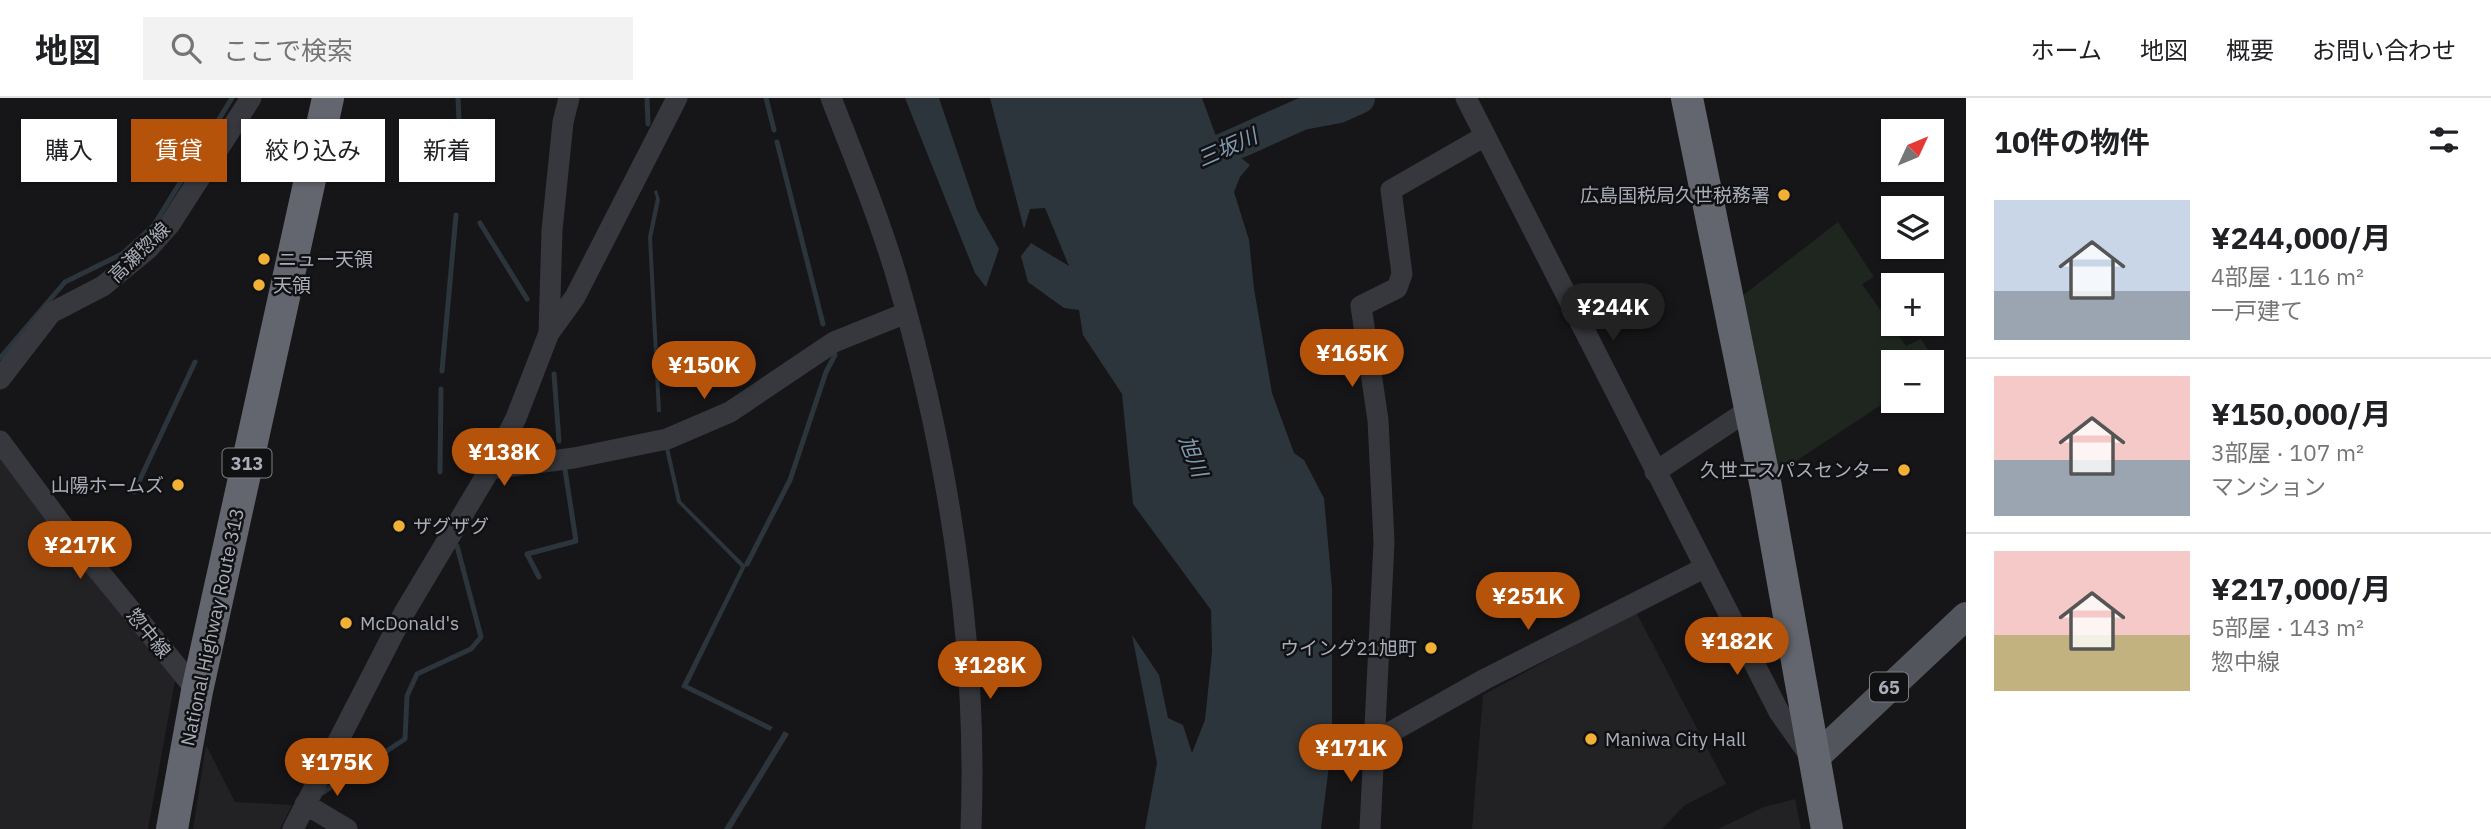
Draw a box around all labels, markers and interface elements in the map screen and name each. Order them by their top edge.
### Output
search box [143,17,633,80]
text: 地図 [35,28,101,71]
icon: search [167,29,205,67]
text: ここで検索 [223,33,353,67]
text: ホーム [2031,34,2102,66]
text: 地図 [2140,34,2188,66]
text: 概要 [2226,34,2274,66]
text: お問い合わせ [2312,34,2456,66]
chip: 購入 [21,119,117,182]
chip: 賃貸 [131,119,227,182]
chip: 絞り込み [241,119,385,182]
chip: 新着 [399,119,495,182]
north arrow [1881,119,1944,182]
map controls [1881,119,1944,413]
water label: 三坂川 [1193,121,1263,173]
icon: filters [2425,121,2463,159]
text: 10件の物件 [1994,122,2150,161]
place label: 広島国税局久世税務署 [1580,183,1770,207]
marker: 広島国税局久世税務署 [1776,187,1792,203]
button: layers [1881,196,1944,259]
street label: 高瀬惣線 [103,217,175,287]
text: ¥244,000/月 [2211,218,2392,257]
icon: home [2050,228,2134,312]
place label: ニュー天領 [278,247,373,271]
marker: ニュー天領 [256,251,272,267]
text: 4部屋 · 116 m² [2211,261,2364,291]
place label: 天領 [273,273,311,297]
button: + [1881,273,1944,336]
marker: 天領 [251,277,267,293]
pin: ¥244K [1564,284,1662,343]
text: ¥244K [1577,291,1649,321]
text: 一戸建て [2211,295,2303,325]
pin: ¥165K [1303,330,1401,389]
text: ¥165K [1316,337,1388,367]
pin: ¥150K [655,342,753,401]
text: ¥150K [668,349,740,379]
button: − [1881,350,1944,413]
text: ¥150,000/月 [2211,394,2392,433]
icon: home [2050,404,2134,488]
pin: ¥138K [455,428,553,488]
water label: 旭川 [1173,431,1215,482]
text: ¥138K [468,436,540,466]
text: 3部屋 · 107 m² [2211,437,2364,467]
road number: 313 [222,449,272,478]
place label: 久世エスパスセンター [1700,458,1890,482]
marker: 久世エスパスセンター [1896,462,1912,478]
text: マンション [2211,471,2326,501]
place label: 山陽ホームズ [51,473,164,497]
marker: 山陽ホームズ [170,477,186,493]
street label: National Highway Route 313 [175,506,249,748]
place label: ザグザグ [413,514,489,538]
marker: ザグザグ [391,518,407,534]
pin: ¥217K [31,522,129,581]
text: ¥217K [44,529,116,559]
text: ¥217,000/月 [2211,569,2392,608]
pin: ¥251K [1479,573,1577,632]
icon: home [2050,579,2134,663]
text: ¥251K [1492,580,1564,610]
street label: 惣中線 [122,603,176,663]
place label: McDonald's [360,611,459,635]
text: 5部屋 · 143 m² [2211,612,2364,642]
marker: McDonald's [338,615,354,631]
pin: ¥182K [1688,618,1786,677]
text: ¥182K [1701,625,1773,655]
place label: ウイング21旭町 [1280,636,1417,660]
marker: ウイング21旭町 [1423,640,1439,656]
pin: ¥128K [941,642,1039,701]
text: 惣中線 [2211,646,2280,676]
text: ¥128K [954,649,1026,679]
road number: 65 [1870,672,1908,702]
pin: ¥171K [1302,724,1400,784]
place label: Maniwa City Hall [1605,727,1746,751]
marker: Maniwa City Hall [1583,731,1599,747]
text: ¥171K [1315,732,1387,762]
pin: ¥175K [288,738,386,798]
text: ¥175K [301,746,373,776]

